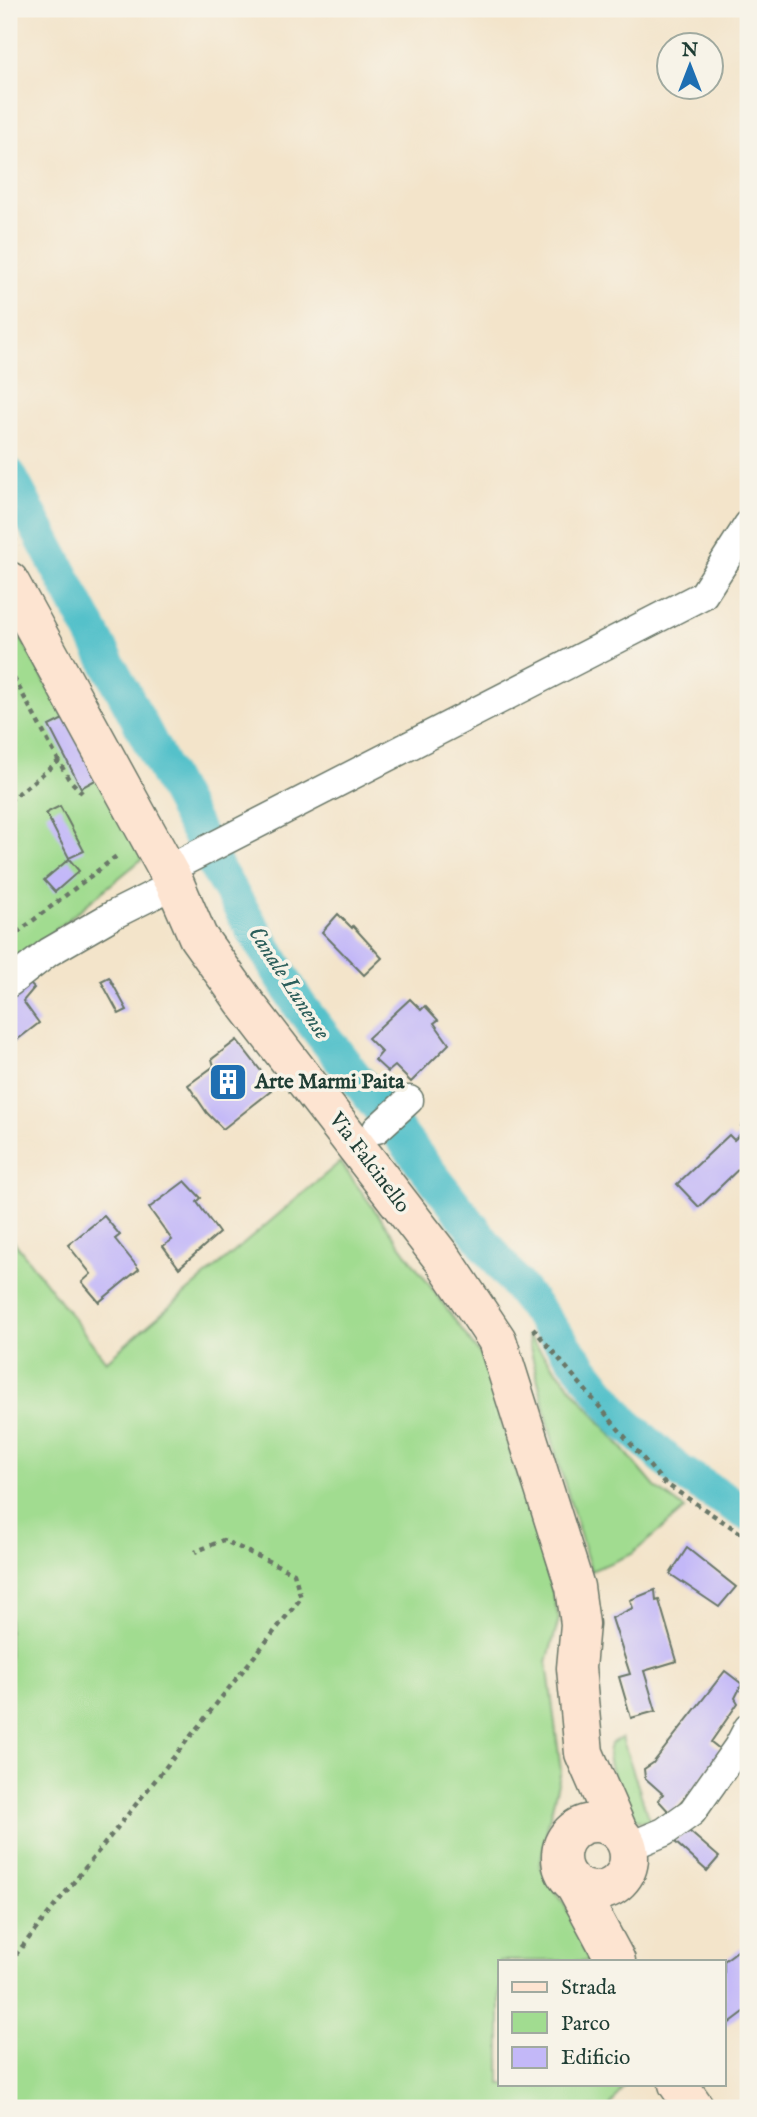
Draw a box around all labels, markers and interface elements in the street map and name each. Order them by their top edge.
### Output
north arrow [656,32,726,102]
text: N [681,39,699,63]
water label: Canale Lunense [242,921,337,1045]
building icon: Arte Marmi Paita [207,1061,249,1103]
place label: Arte Marmi Paita [254,1069,405,1096]
street label: Via Falcinello [322,1107,416,1219]
legend [498,1960,726,2086]
text: Strada [561,1975,617,2002]
text: Parco [561,2011,610,2038]
text: Edificio [561,2045,630,2072]

